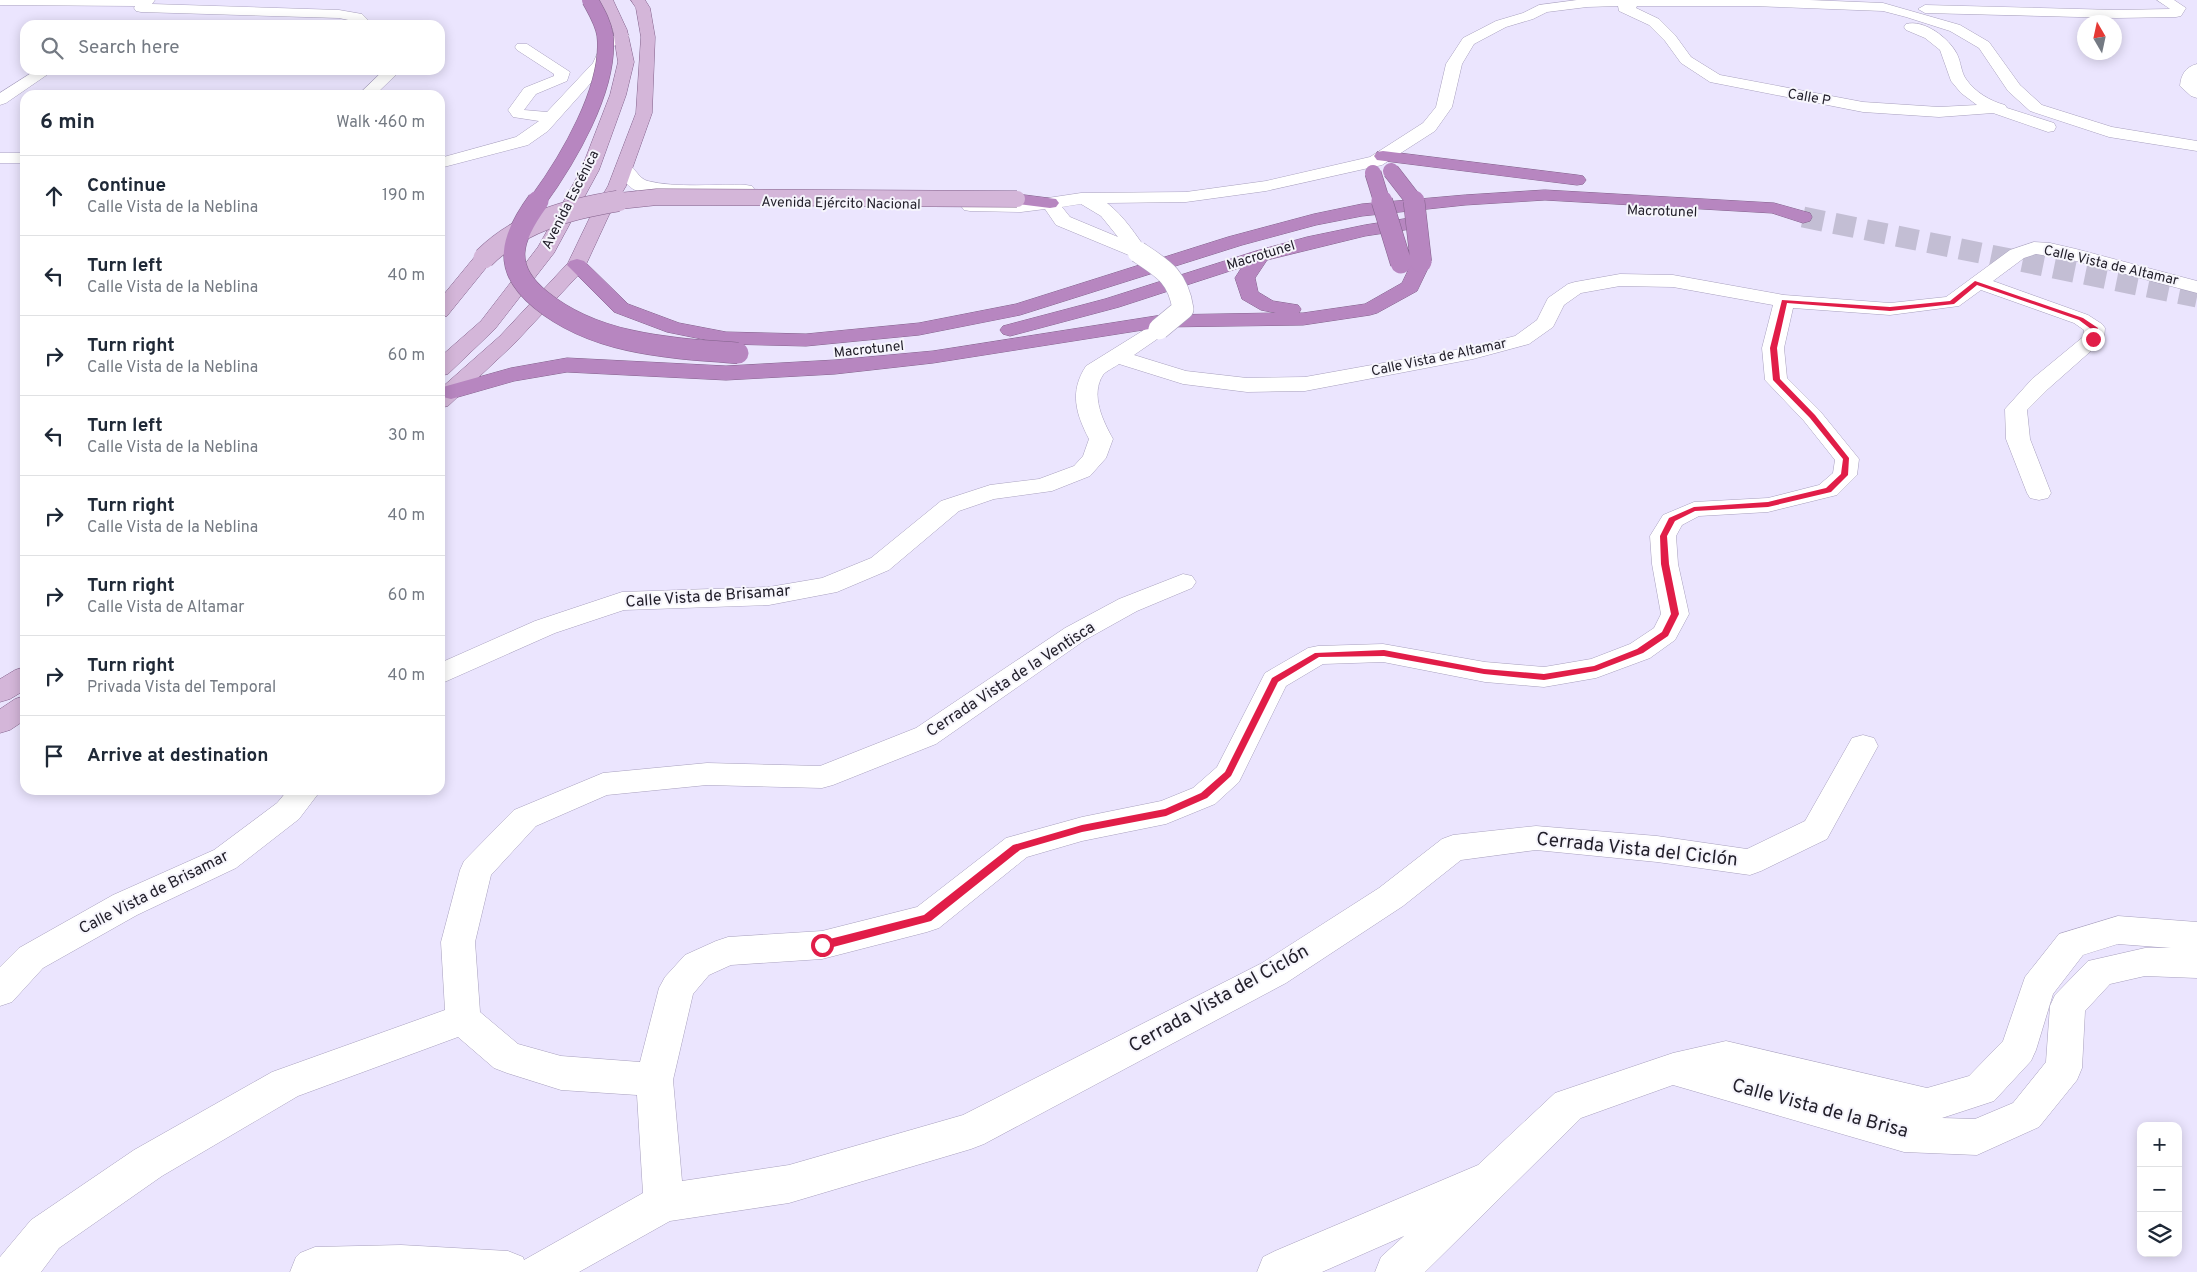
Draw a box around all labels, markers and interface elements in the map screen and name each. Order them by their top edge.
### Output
north arrow [2077,15,2122,60]
search box [20,20,445,75]
icon: search [38,34,66,62]
text: Search here [78,36,180,60]
street label: Calle P [1786,86,1832,110]
text: 6 min [40,109,95,136]
text: Walk · 460 m [336,113,425,133]
street label: Avenida Escénica [539,148,603,252]
text: Continue [87,174,166,198]
icon: ahead [40,182,68,210]
text: 190 m [382,186,425,206]
street label: Avenida Ejército Nacional [761,194,921,214]
text: Calle Vista de la Neblina [87,198,258,218]
street label: Macrotunel [1627,202,1697,222]
street label: Macrotunel [1225,238,1297,274]
street label: Calle Vista de Altamar [2042,242,2181,290]
text: Turn left [87,254,163,278]
icon: left [40,262,68,290]
text: 40 m [387,266,425,286]
text: Calle Vista de la Neblina [87,278,258,298]
route end [2082,328,2105,351]
text: Turn right [87,334,175,358]
street label: Calle Vista de Altamar [1370,335,1509,381]
street label: Macrotunel [833,338,905,362]
icon: right [40,342,68,370]
text: 60 m [388,346,425,366]
text: Calle Vista de la Neblina [87,358,258,378]
text: Turn left [87,414,163,438]
icon: left [40,422,68,450]
text: 30 m [388,426,425,446]
text: Calle Vista de la Neblina [87,438,258,458]
text: Turn right [87,494,175,518]
icon: right [40,502,68,530]
text: 40 m [387,506,425,526]
text: Calle Vista de la Neblina [87,518,258,538]
text: Turn right [87,574,175,598]
street label: Calle Vista de Brisamar [625,581,791,613]
icon: right [40,582,68,610]
text: 60 m [388,586,425,606]
text: Calle Vista de Altamar [87,598,245,618]
street label: Cerrada Vista de la Ventisca [923,618,1099,742]
text: Turn right [87,654,175,678]
icon: right [40,662,68,690]
text: 40 m [387,666,425,686]
text: Privada Vista del Temporal [87,678,276,698]
icon: arrive [40,742,68,770]
text: Arrive at destination [87,744,268,768]
street label: Cerrada Vista del Ciclón [1535,827,1739,873]
street label: Calle Vista de Brisamar [76,847,232,939]
route start [811,934,834,957]
street label: Cerrada Vista del Ciclón [1125,939,1313,1059]
street label: Calle Vista de la Brisa [1729,1074,1911,1144]
map controls [2137,1122,2182,1257]
button: + [2137,1122,2182,1167]
button: − [2137,1167,2182,1212]
button: layers [2137,1212,2182,1257]

